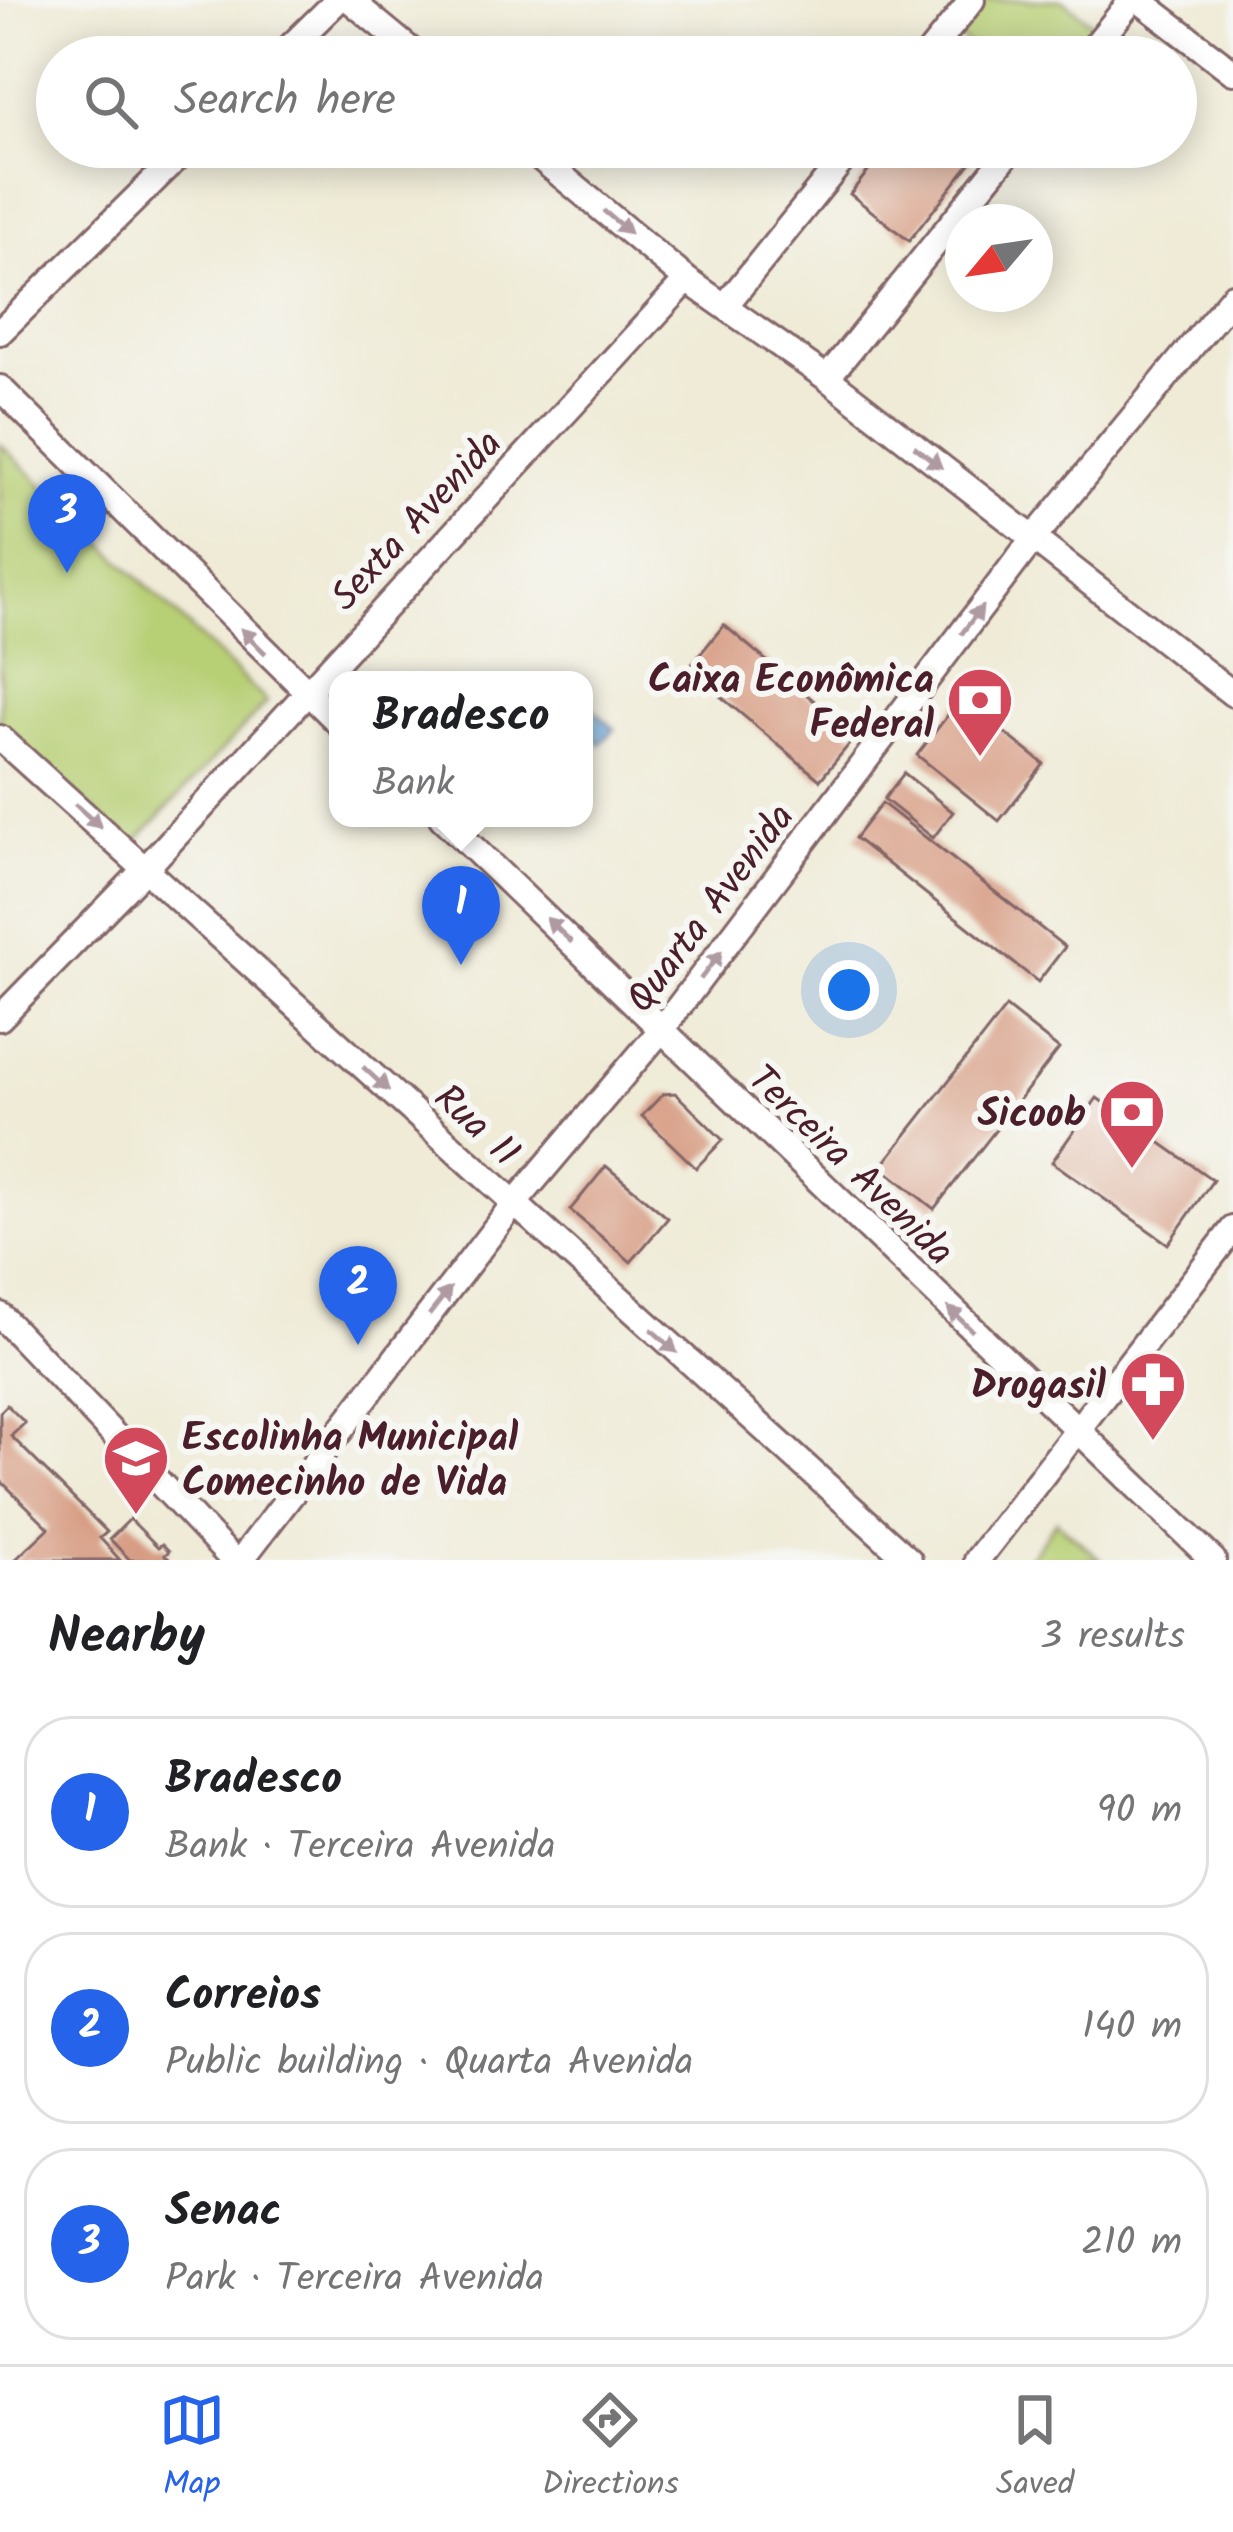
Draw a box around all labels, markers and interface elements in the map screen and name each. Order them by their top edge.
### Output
search box [36,36,1197,168]
text: Search here [174,66,396,138]
icon: search [78,69,144,135]
north arrow [945,204,1053,312]
one-way arrow [602,208,633,234]
street label: Sexta Avenida [317,417,519,627]
one-way arrow [912,444,944,469]
pin: 3 [28,474,106,573]
one-way arrow [959,604,983,636]
one-way arrow [240,627,268,656]
place label: Caixa Econômica Federal [648,651,935,758]
bank icon: Caixa Econômica Federal [945,665,1015,759]
popup [329,671,593,827]
text: Bradesco [372,682,550,754]
text: Bank [372,754,455,816]
street label: Quarta Avenida [612,791,812,1028]
one-way arrow [73,802,102,829]
pin: 1 [422,866,500,965]
one-way arrow [545,917,574,945]
one-way arrow [698,949,723,980]
your location [819,960,879,1020]
street label: Terceira Avenida [731,1052,967,1282]
one-way arrow [361,1064,390,1092]
street label: Rua 11 [418,1070,533,1184]
bank icon: Sicoob [1097,1077,1167,1171]
place label: Sicoob [978,1085,1086,1147]
pin: 2 [319,1246,397,1345]
one-way arrow [427,1285,452,1316]
one-way arrow [946,1305,975,1333]
one-way arrow [650,1327,679,1354]
pharmacy icon: Drogasil [1118,1349,1188,1443]
place label: Drogasil [971,1357,1107,1419]
place label: Escolinha Municipal Comecinho de Vida [182,1409,519,1516]
school or university icon: Escolinha Municipal Comecinho de Vida [101,1423,171,1517]
text: Nearby [48,1598,205,1679]
text: 3 results [1040,1607,1185,1669]
text: Bradesco [165,1745,342,1817]
text: 1 [84,1781,96,1843]
text: 90 m [1097,1781,1182,1843]
text: Bank · Terceira Avenida [165,1817,556,1879]
text: Correios [165,1961,321,2033]
text: 2 [79,1997,101,2059]
text: 140 m [1082,1997,1182,2059]
text: Public building · Quarta Avenida [165,2033,693,2095]
text: Senac [165,2177,282,2249]
text: 3 [79,2213,101,2275]
text: 210 m [1081,2213,1182,2275]
text: Park · Terceira Avenida [165,2249,544,2311]
tab: Map [159,2387,225,2512]
tab: Directions [542,2387,679,2512]
tab: Saved [996,2387,1074,2512]

